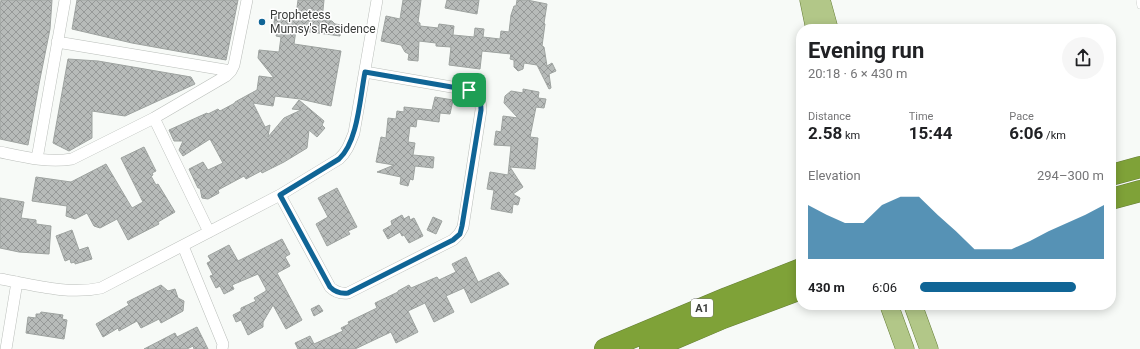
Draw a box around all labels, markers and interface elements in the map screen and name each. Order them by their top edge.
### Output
place label: Prophetess Mumsy's Residence [270,8,376,36]
marker: Prophetess Mumsy's Residence [257,17,267,27]
button: share [1062,37,1104,79]
text: Evening run [808,38,924,63]
text: 20:18 · 6 × 430 m [808,66,907,81]
pin [452,73,486,107]
icon: arrive [458,79,480,101]
text: Distance [808,110,851,123]
text: Time [909,110,933,123]
text: Pace [1009,110,1034,123]
text: 2.58 [808,123,842,143]
text: 15:44 [909,123,952,143]
text: 6:06 [1009,123,1043,143]
text: km [842,129,860,142]
text: /km [1043,129,1066,142]
text: Elevation [808,168,861,183]
text: 294–300 m [1037,168,1104,183]
text: 430 m [808,280,845,295]
text: 6:06 [872,280,897,295]
road number: A1 [691,299,713,317]

